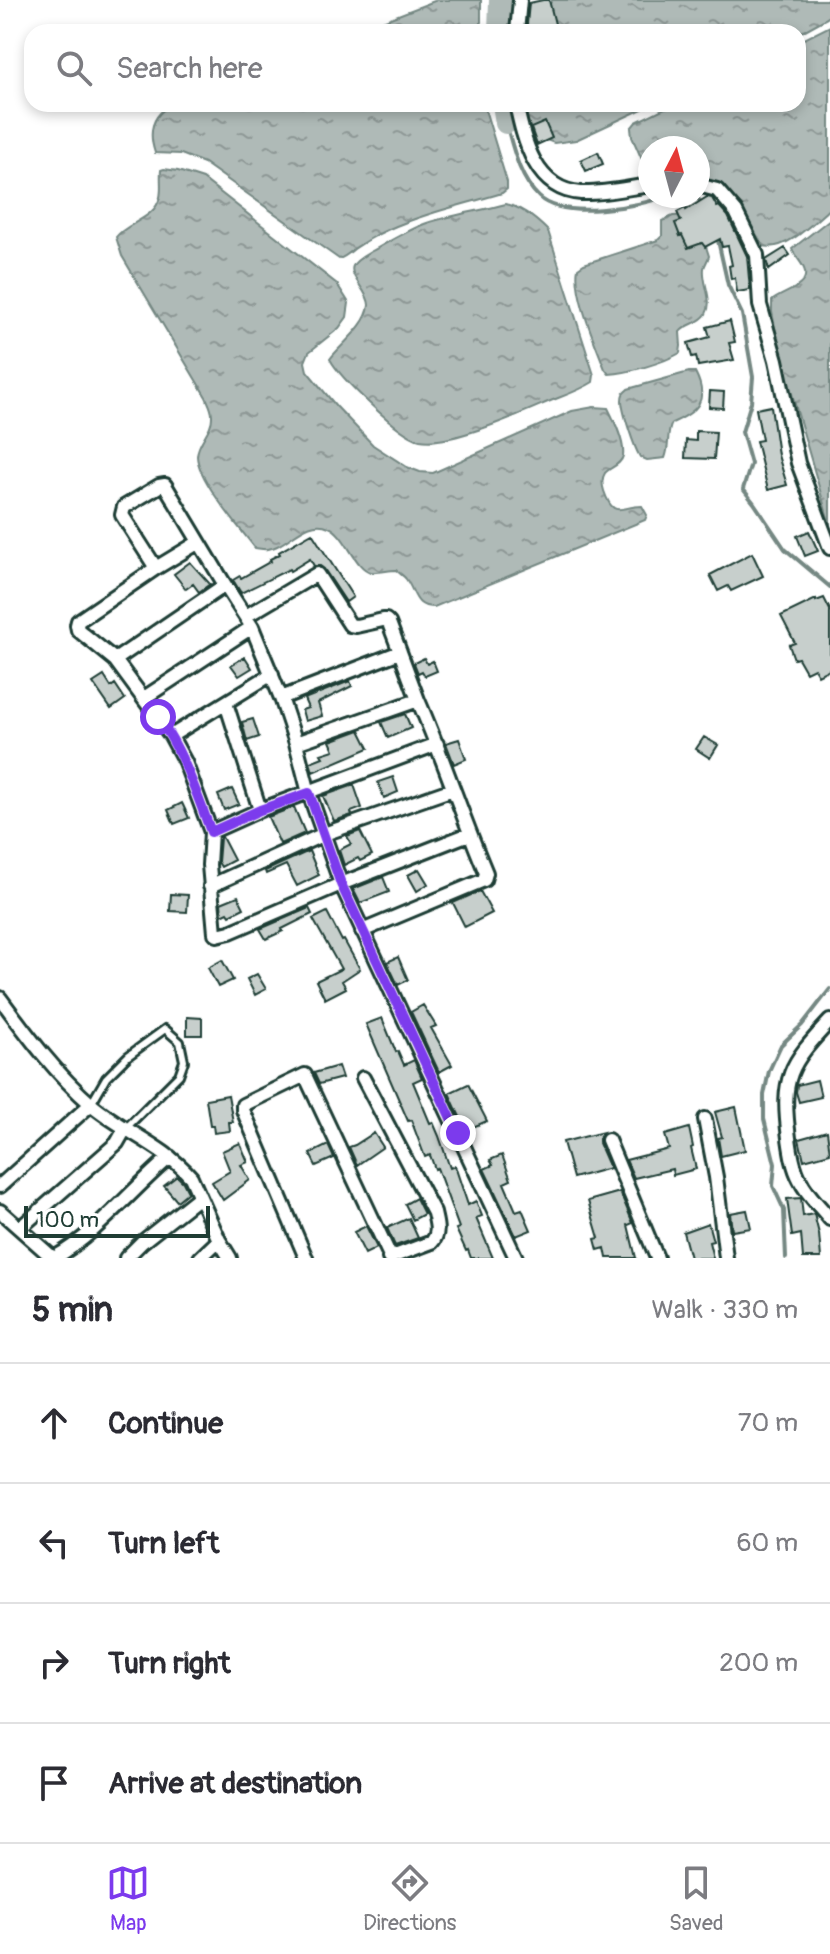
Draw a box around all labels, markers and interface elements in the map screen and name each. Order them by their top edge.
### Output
search box [24,24,806,112]
icon: search [52,46,96,90]
text: Search here [116,50,263,87]
north arrow [638,136,710,208]
route start [140,699,176,735]
route end [440,1115,476,1151]
scale bar [24,1202,210,1238]
text: 100 m [36,1206,99,1234]
text: 5 min [32,1289,113,1332]
text: Walk · 330 m [651,1294,798,1326]
icon: ahead [32,1401,76,1445]
text: Continue [108,1405,223,1442]
text: 70 m [738,1407,798,1439]
icon: left [32,1521,76,1565]
text: Turn left [108,1525,219,1562]
text: 60 m [736,1527,798,1559]
icon: right [32,1641,76,1685]
text: Turn right [108,1645,231,1682]
text: 200 m [719,1647,798,1679]
icon: arrive [32,1761,76,1805]
text: Arrive at destination [108,1765,362,1802]
tab: Map [106,1861,150,1937]
tab: Directions [363,1861,456,1937]
tab: Saved [669,1861,724,1937]

